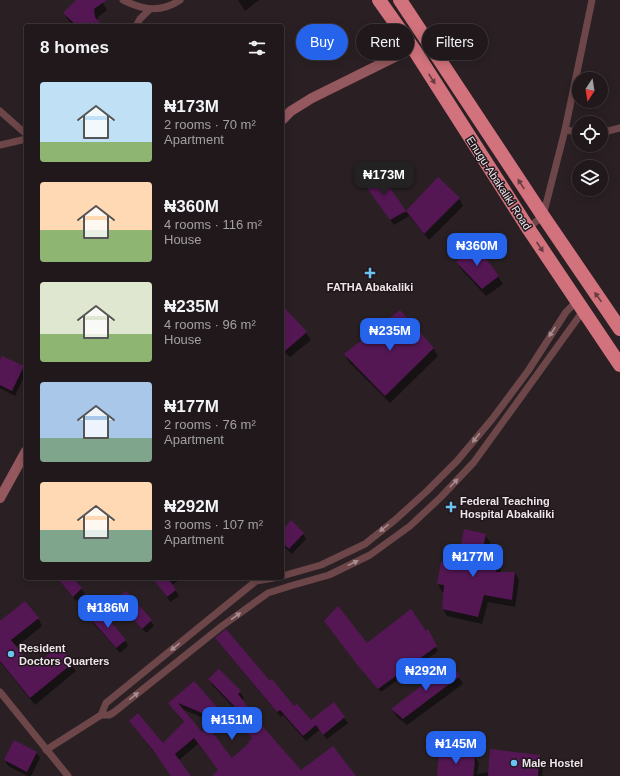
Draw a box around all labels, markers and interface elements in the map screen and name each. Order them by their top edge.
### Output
chip: Buy [296,24,348,60]
chip: Rent [356,24,414,60]
chip: Filters [422,24,488,60]
icon: filters [246,37,268,59]
text: 8 homes [40,38,109,57]
north arrow [572,72,608,108]
map controls [572,72,608,196]
one-way arrow [429,73,436,85]
text: ₦173M [164,97,219,116]
icon: home [72,98,120,146]
button: locate [572,116,608,152]
text: 2 rooms · 70 m² [164,117,256,132]
text: Apartment [164,132,224,147]
street label: Enugu-Abakaliki Road [464,134,534,232]
button: layers [572,160,608,196]
pin: ₦173M [356,162,412,196]
text: ₦173M [363,167,405,182]
one-way arrow [518,178,525,190]
text: ₦360M [164,197,219,216]
icon: home [72,198,120,246]
text: 4 rooms · 116 m² [164,217,262,232]
text: House [164,232,202,247]
pin: ₦360M [449,233,505,267]
text: ₦360M [456,238,498,253]
one-way arrow [536,242,544,252]
marker: FATHA Abakaliki [364,267,376,279]
place label: FATHA Abakaliki [327,281,413,293]
one-way arrow [594,292,602,302]
text: ₦235M [164,297,219,316]
icon: home [72,298,120,346]
text: 4 rooms · 96 m² [164,317,256,332]
pin: ₦235M [362,318,418,352]
text: ₦235M [369,323,411,338]
one-way arrow [548,327,556,337]
text: House [164,332,202,347]
text: ₦177M [164,397,219,416]
icon: home [72,398,120,446]
text: 2 rooms · 76 m² [164,417,256,432]
text: Apartment [164,432,224,447]
one-way arrow [472,432,481,443]
one-way arrow [449,478,459,488]
place label: Federal Teaching Hospital Abakaliki [460,495,554,520]
text: ₦292M [164,497,219,516]
icon: home [72,498,120,546]
marker: Federal Teaching Hospital Abakaliki [445,501,457,513]
text: 3 rooms · 107 m² [164,517,263,532]
one-way arrow [378,524,389,533]
text: Apartment [164,532,224,547]
pin: ₦177M [445,544,501,578]
text: ₦177M [452,549,494,564]
one-way arrow [347,560,359,566]
pin: ₦186M [80,595,136,629]
text: ₦186M [87,600,129,615]
one-way arrow [231,612,241,620]
place label: Resident Doctors Quarters [19,642,109,667]
one-way arrow [169,643,180,651]
marker: Resident Doctors Quarters [6,649,16,659]
pin: ₦292M [398,658,454,692]
text: ₦292M [405,663,447,678]
one-way arrow [128,692,139,701]
pin: ₦151M [204,707,260,741]
text: ₦151M [211,712,253,727]
pin: ₦145M [428,731,484,765]
text: ₦145M [435,736,477,751]
place label: Male Hostel [522,757,583,769]
marker: Male Hostel [509,758,519,768]

